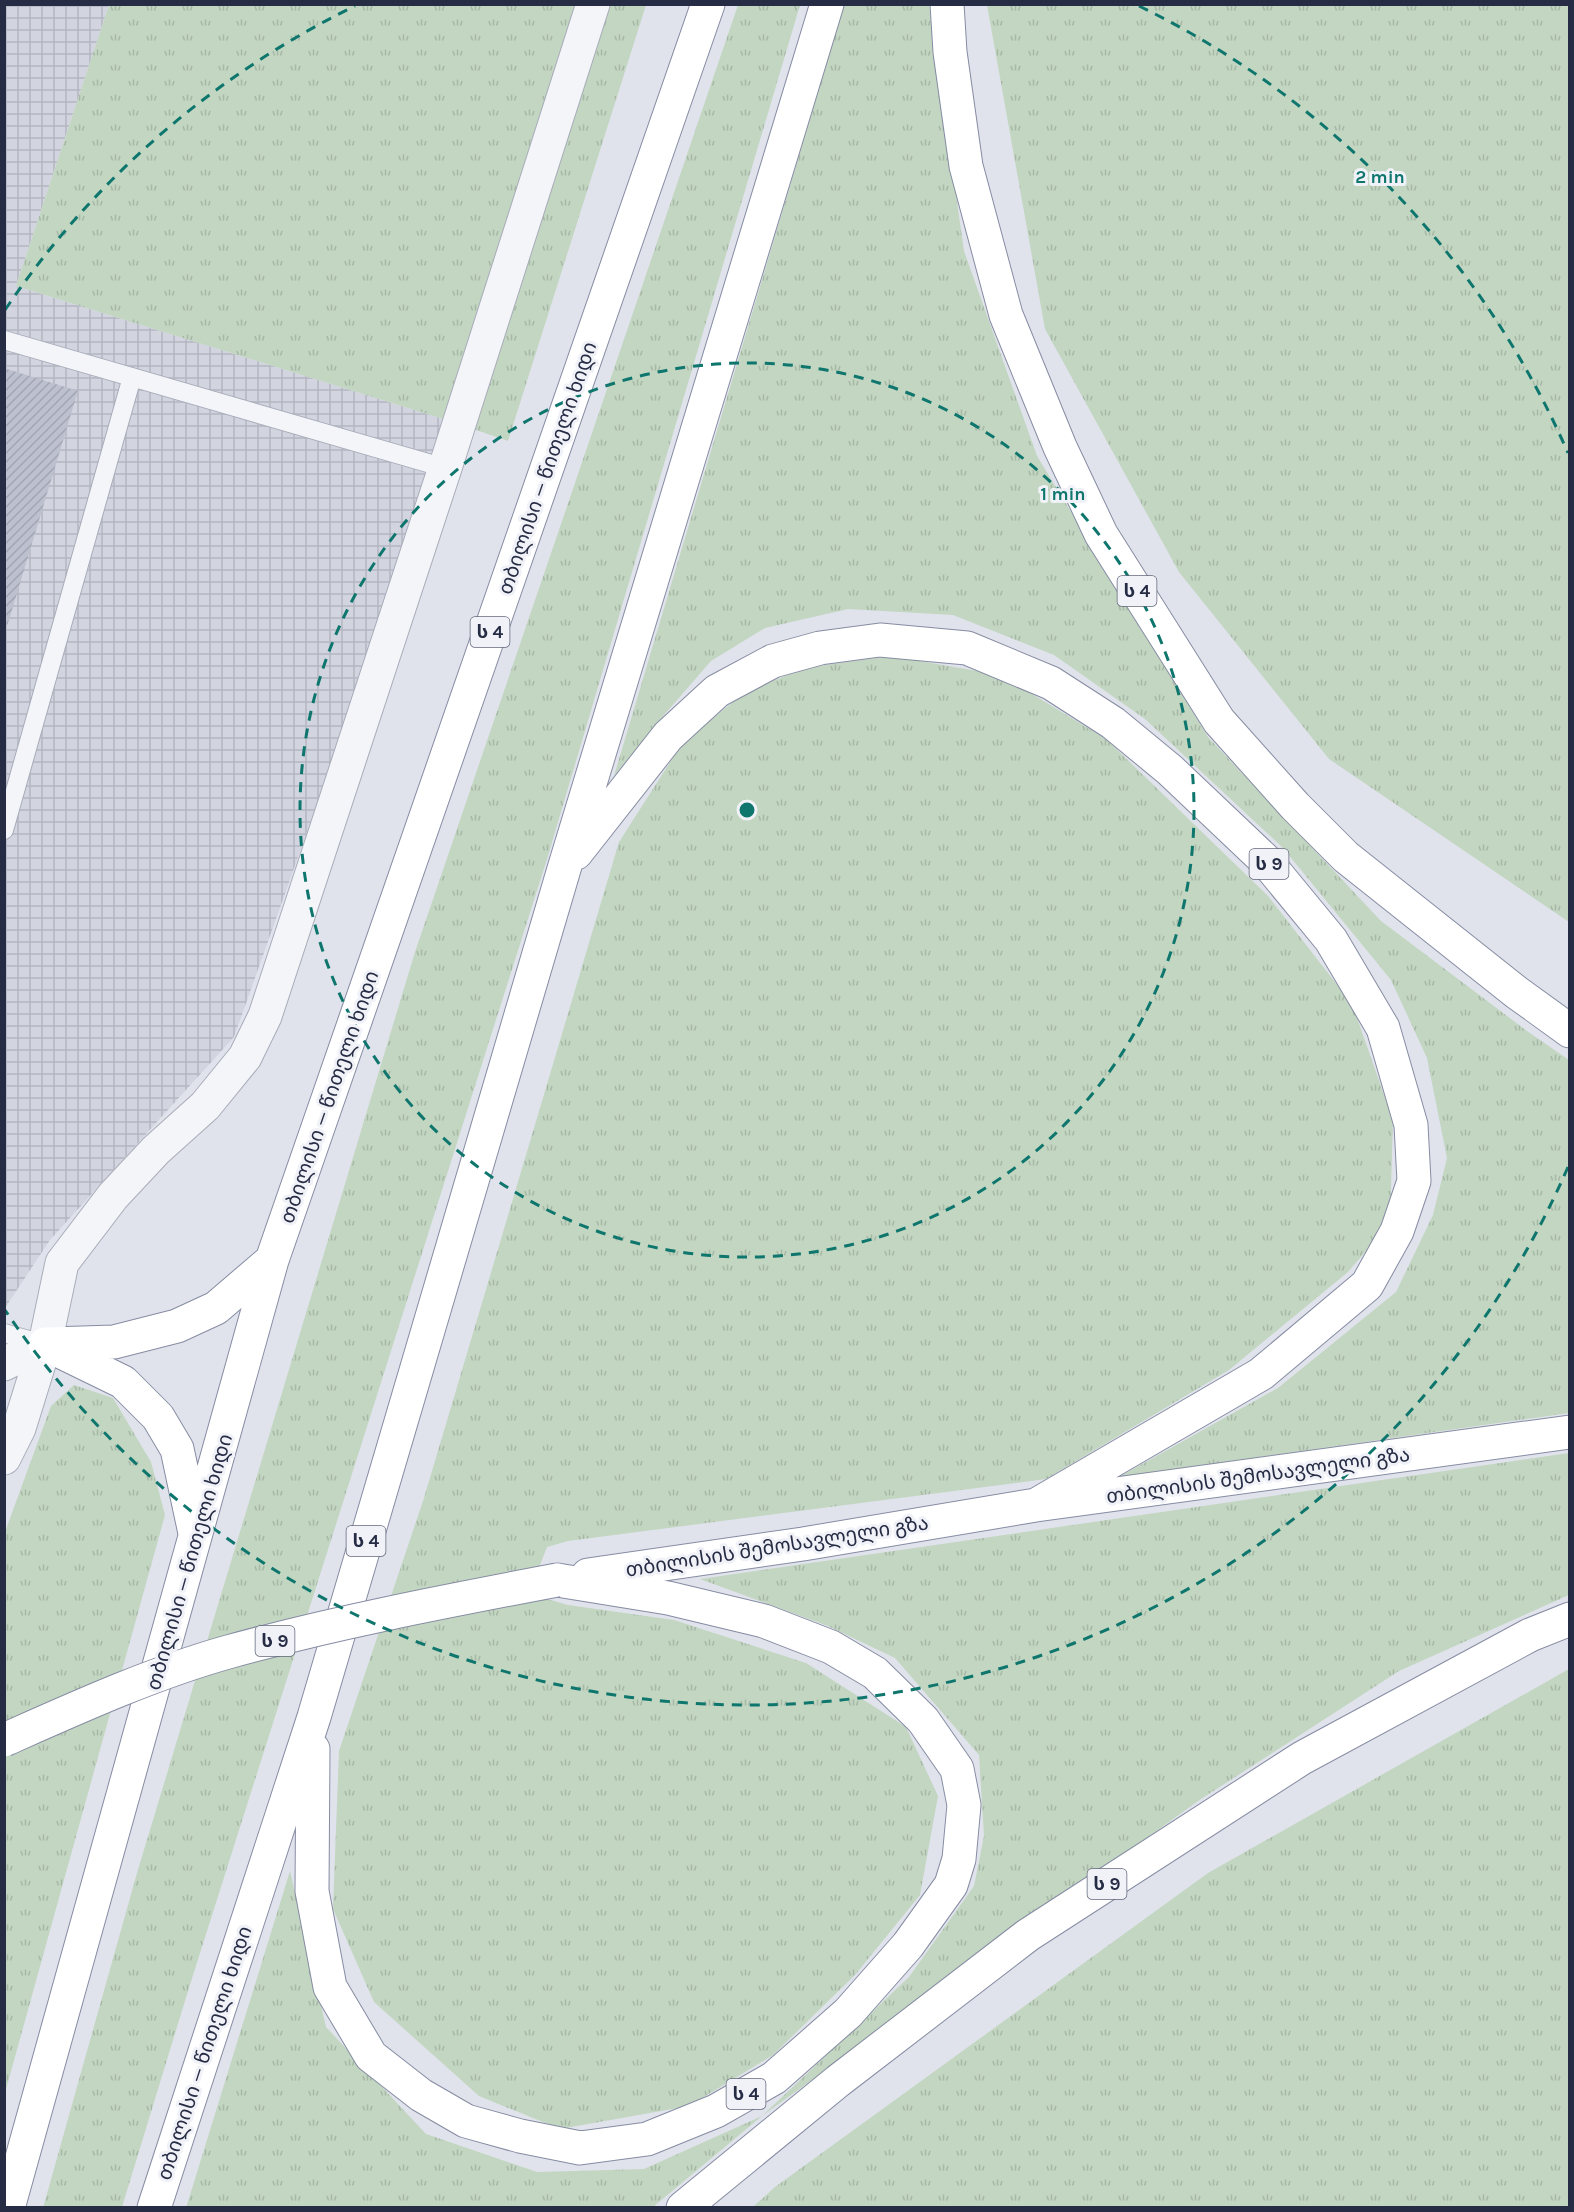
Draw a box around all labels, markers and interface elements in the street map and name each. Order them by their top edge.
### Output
text: 2 min [1355,166,1405,188]
street label: თბილისი — წითელი ხიდი [493,339,603,598]
text: 1 min [1040,483,1086,505]
road number: ს 4 [1118,576,1156,606]
road number: ს 4 [470,617,510,647]
centre of rings [737,800,757,820]
road number: ს 9 [1250,849,1288,879]
street label: თბილისი — წითელი ხიდი [275,968,385,1227]
street label: თბილისი — წითელი ხიდი [142,1431,238,1693]
street label: თბილისის შემოსავლელი გზა [1105,1443,1411,1509]
street label: თბილისის შემოსავლელი გზა [624,1511,930,1583]
road number: ს 4 [346,1526,386,1556]
road number: ს 9 [256,1626,294,1656]
road number: ს 9 [1088,1869,1126,1899]
street label: თბილისი — წითელი ხიდი [153,1923,257,2183]
road number: ს 4 [726,2079,766,2109]

